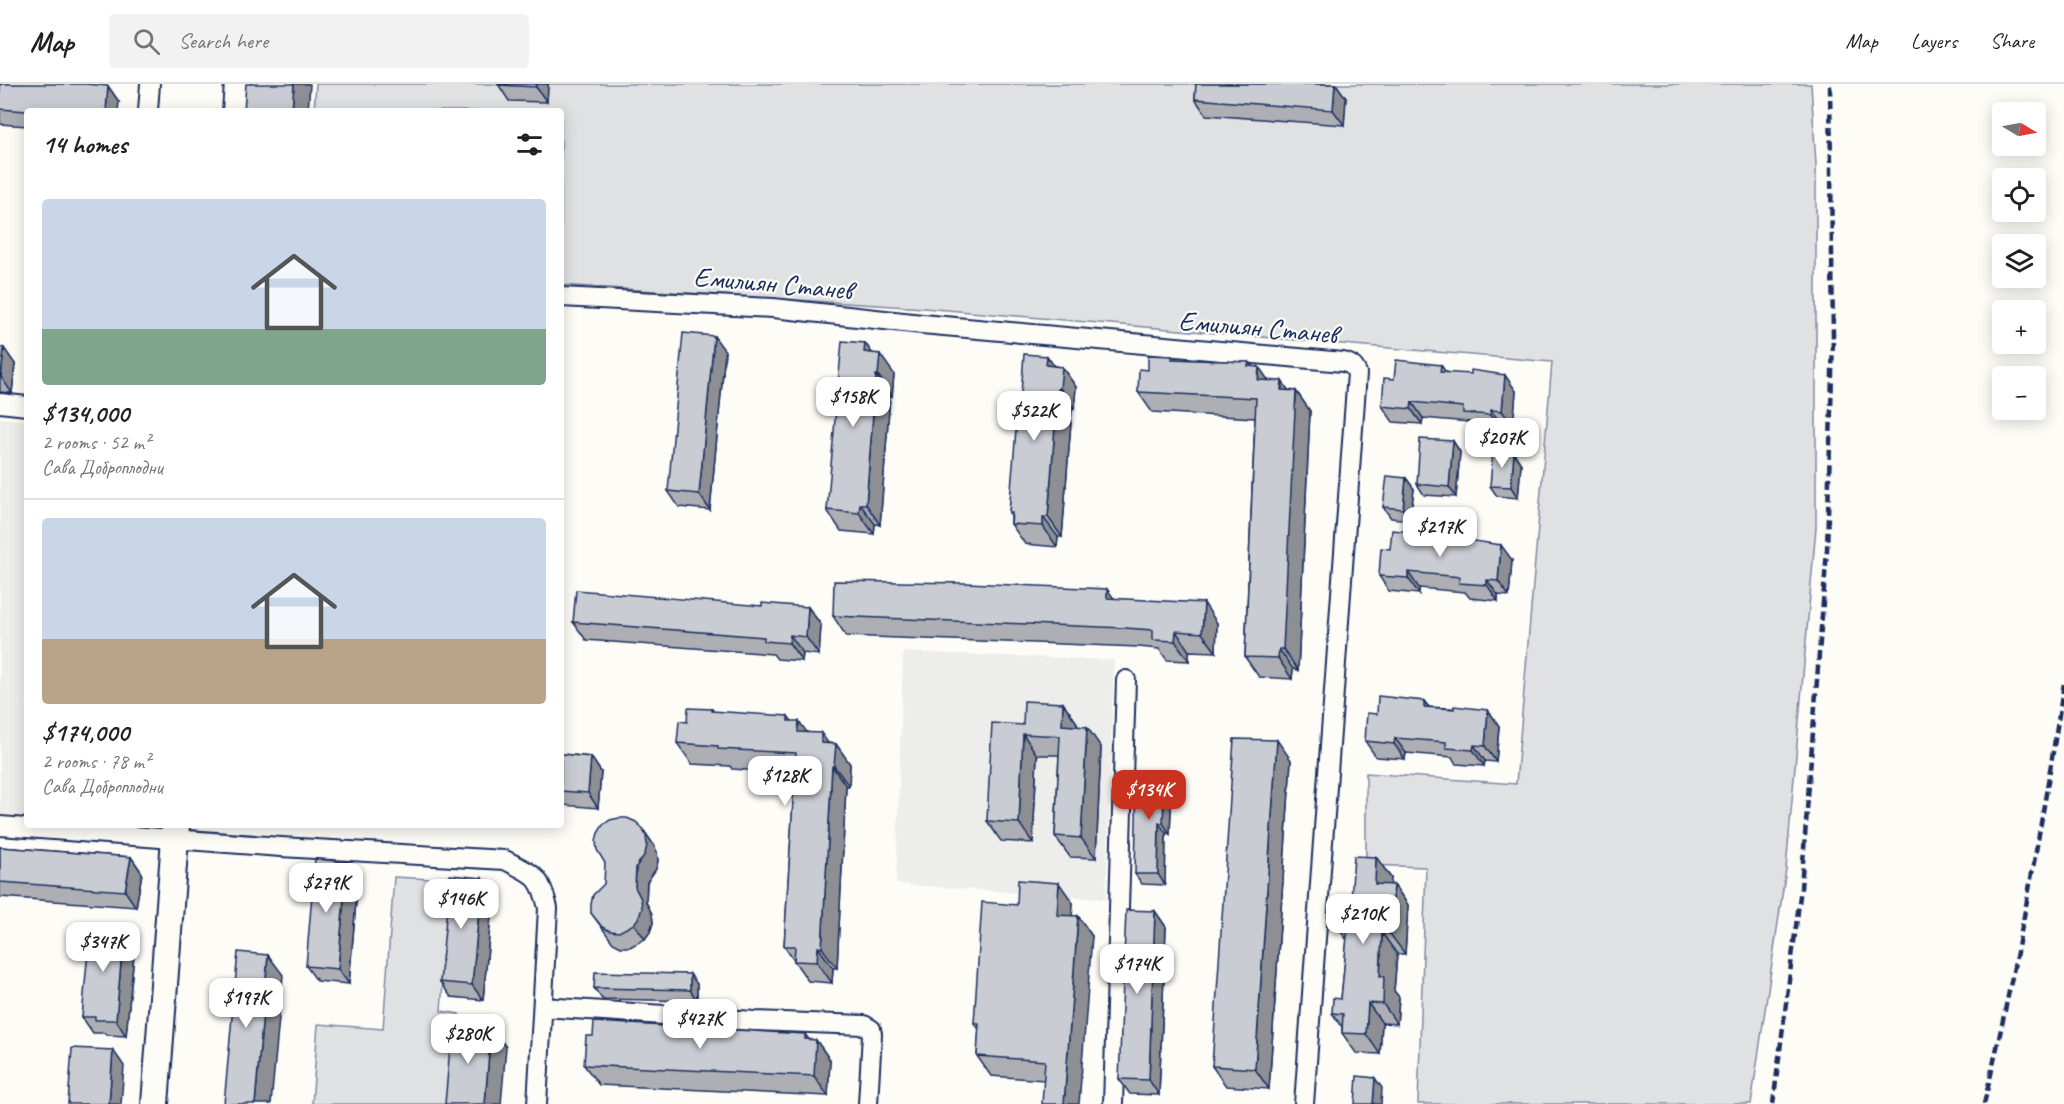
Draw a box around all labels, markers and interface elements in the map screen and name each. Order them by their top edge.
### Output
search box [109,14,529,68]
text: Map [30,24,73,59]
icon: search [130,25,163,58]
text: Search here [178,27,268,55]
text: Map [1845,28,1878,54]
text: Layers [1911,28,1957,54]
text: Share [1990,28,2034,54]
north arrow [1992,102,2046,156]
map controls [1992,102,2046,420]
text: 14 homes [42,128,127,161]
icon: filters [513,128,546,161]
button: locate [1992,168,2046,222]
button: layers [1992,234,2046,288]
icon: home [240,238,348,346]
street label: Емилиян Станев [692,259,859,308]
button: + [1992,300,2046,354]
street label: Емилиян Станев [1177,303,1344,352]
button: − [1992,366,2046,420]
pin: $158K [811,377,895,428]
text: $158K [830,384,876,409]
pin: $522K [992,391,1076,442]
text: $134,000 [42,397,129,430]
text: $522K [1011,398,1057,423]
pin: $207K [1460,418,1544,469]
text: $207K [1479,425,1525,450]
text: 2 rooms · 52 m² [42,430,150,455]
text: Сава Доброплодни [42,455,163,480]
pin: $217K [1398,507,1482,558]
text: $217K [1417,514,1463,539]
icon: home [240,557,348,665]
text: $174,000 [42,716,129,749]
text: 2 rooms · 78 m² [42,749,150,774]
pin: $128K [743,756,827,807]
text: $128K [762,763,808,788]
pin: $134K [1107,770,1191,821]
text: Сава Доброплодни [42,774,163,799]
text: $134K [1126,777,1172,802]
pin: $279K [284,863,368,914]
text: $279K [303,870,349,895]
pin: $146K [419,879,503,930]
text: $146K [438,886,484,911]
pin: $210K [1321,894,1405,945]
text: $210K [1340,901,1386,926]
pin: $347K [61,922,145,973]
text: $347K [80,929,126,954]
pin: $174K [1095,944,1179,995]
text: $174K [1114,951,1160,976]
pin: $197K [204,978,288,1029]
text: $197K [223,985,269,1010]
pin: $427K [658,999,742,1050]
text: $427K [677,1006,723,1031]
pin: $280K [426,1014,510,1065]
text: $280K [445,1021,491,1046]

